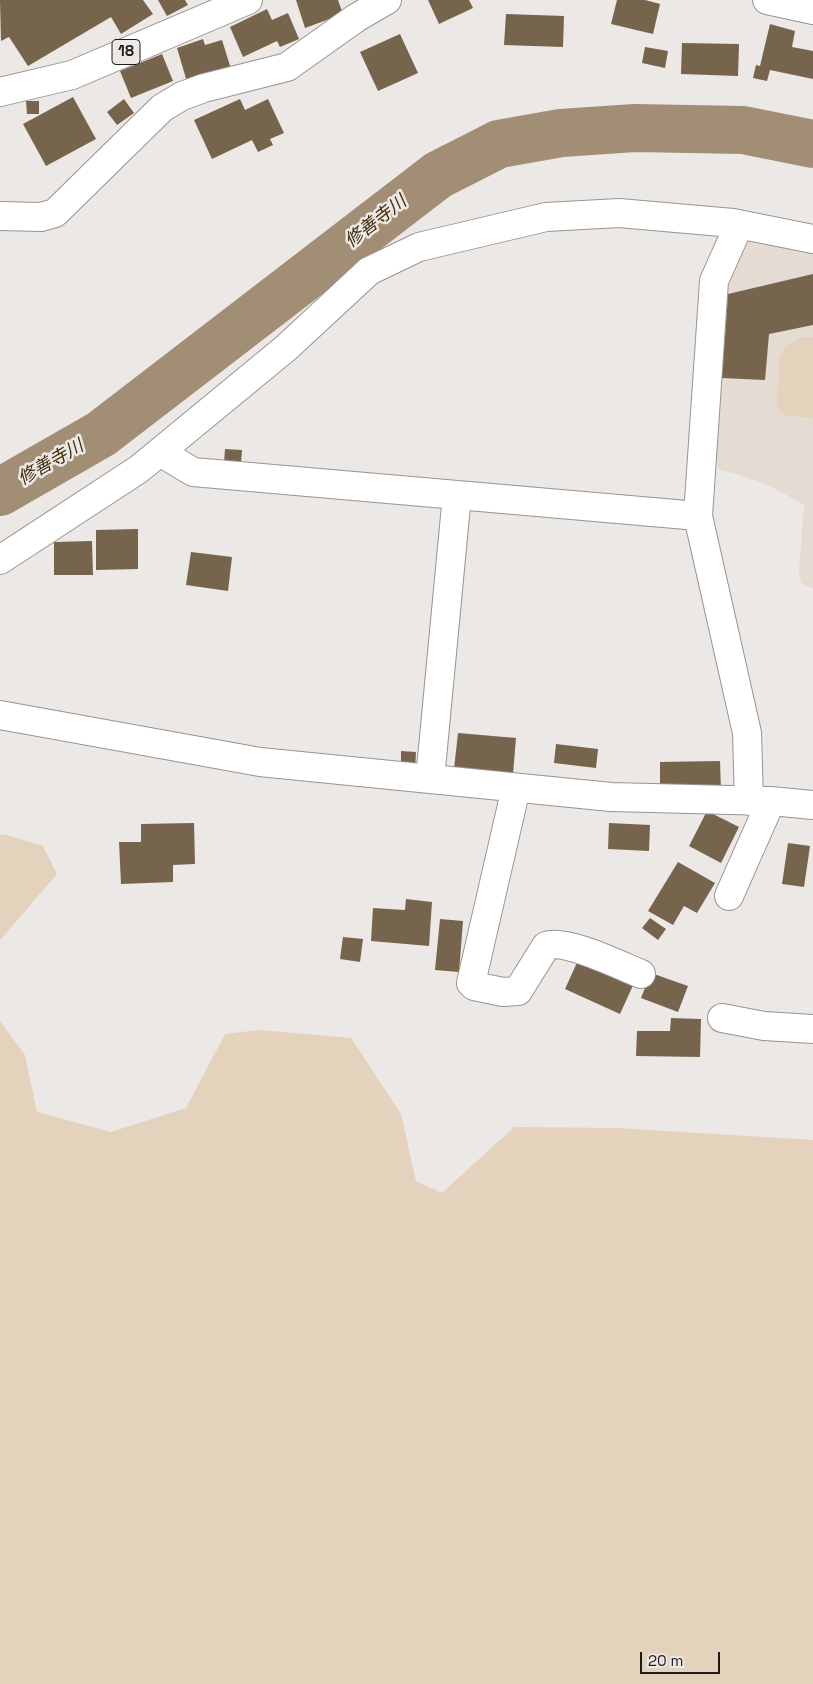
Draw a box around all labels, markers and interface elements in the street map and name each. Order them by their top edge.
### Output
road number: 18 [112,40,140,64]
water label: 修善寺川 [341,191,411,253]
water label: 修善寺川 [14,436,88,490]
scale bar [643,1642,723,1674]
text: 20 m [648,1651,683,1670]

